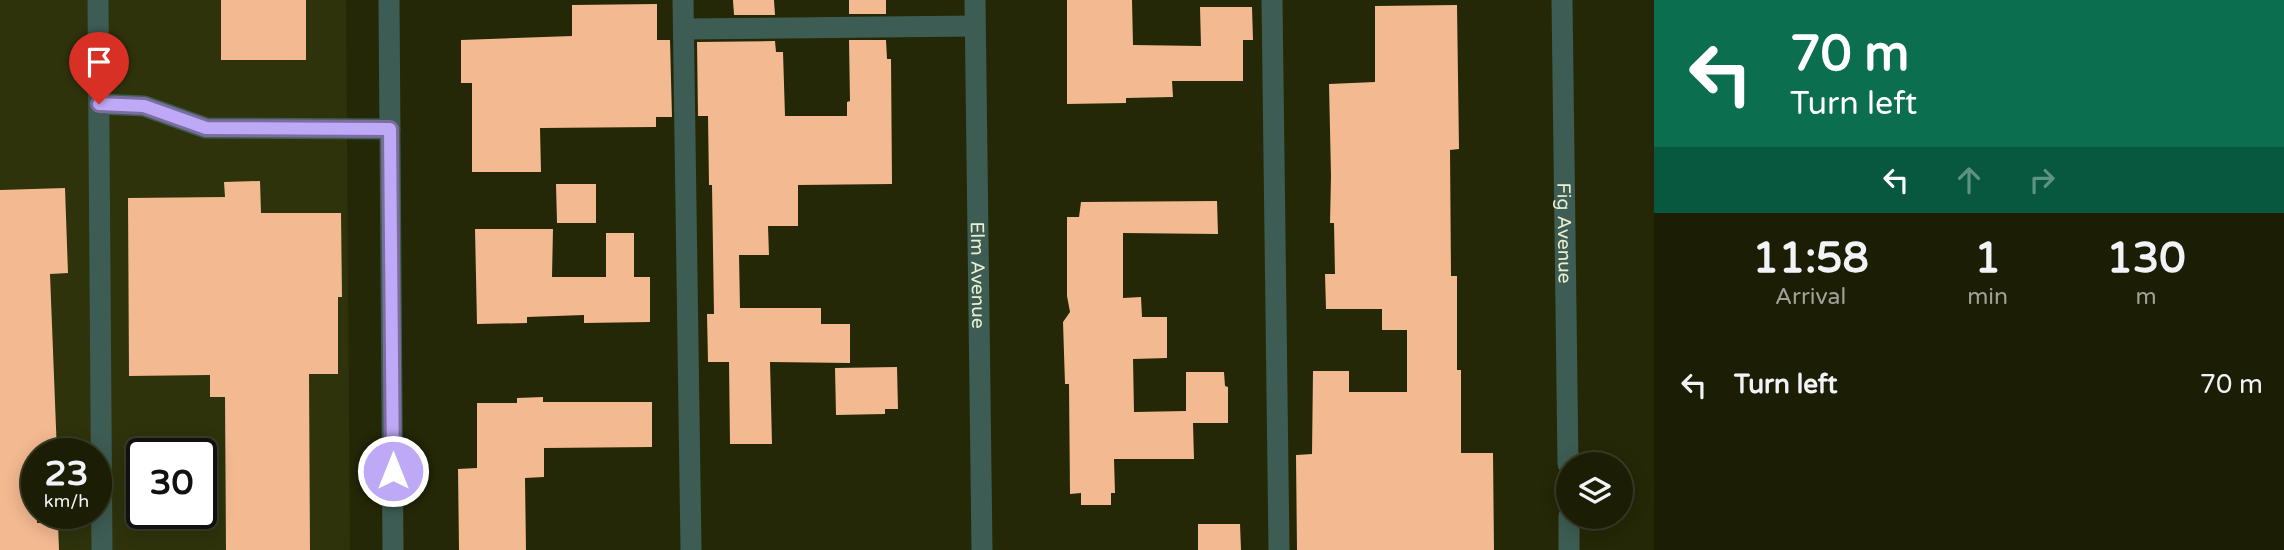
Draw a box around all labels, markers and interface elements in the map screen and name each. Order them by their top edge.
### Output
text: 70 m [1790,25,1909,84]
icon: left [1675,28,1766,119]
pin [69,32,129,104]
icon: arrive [80,43,118,81]
text: Turn left [1790,85,1917,123]
icon: left [1877,161,1915,199]
icon: ahead [1950,161,1988,199]
icon: right [2023,161,2061,199]
street label: Fig Avenue [1552,182,1576,284]
street label: Elm Avenue [966,221,989,329]
text: 11:58 [1752,233,1869,284]
text: 1 [1974,233,2001,284]
text: 130 [2106,233,2186,284]
text: Arrival [1775,283,1846,311]
text: min [1967,283,2008,311]
text: m [2135,283,2157,311]
icon: left [1675,366,1713,404]
text: Turn left [1734,369,1837,400]
text: 70 m [2200,369,2263,400]
position arrow [356,434,430,508]
speed limit sign: 30 [126,438,217,529]
map controls [1556,452,1633,529]
button: layers [1556,452,1633,529]
text: 23 [45,453,88,495]
text: km/h [44,490,89,512]

